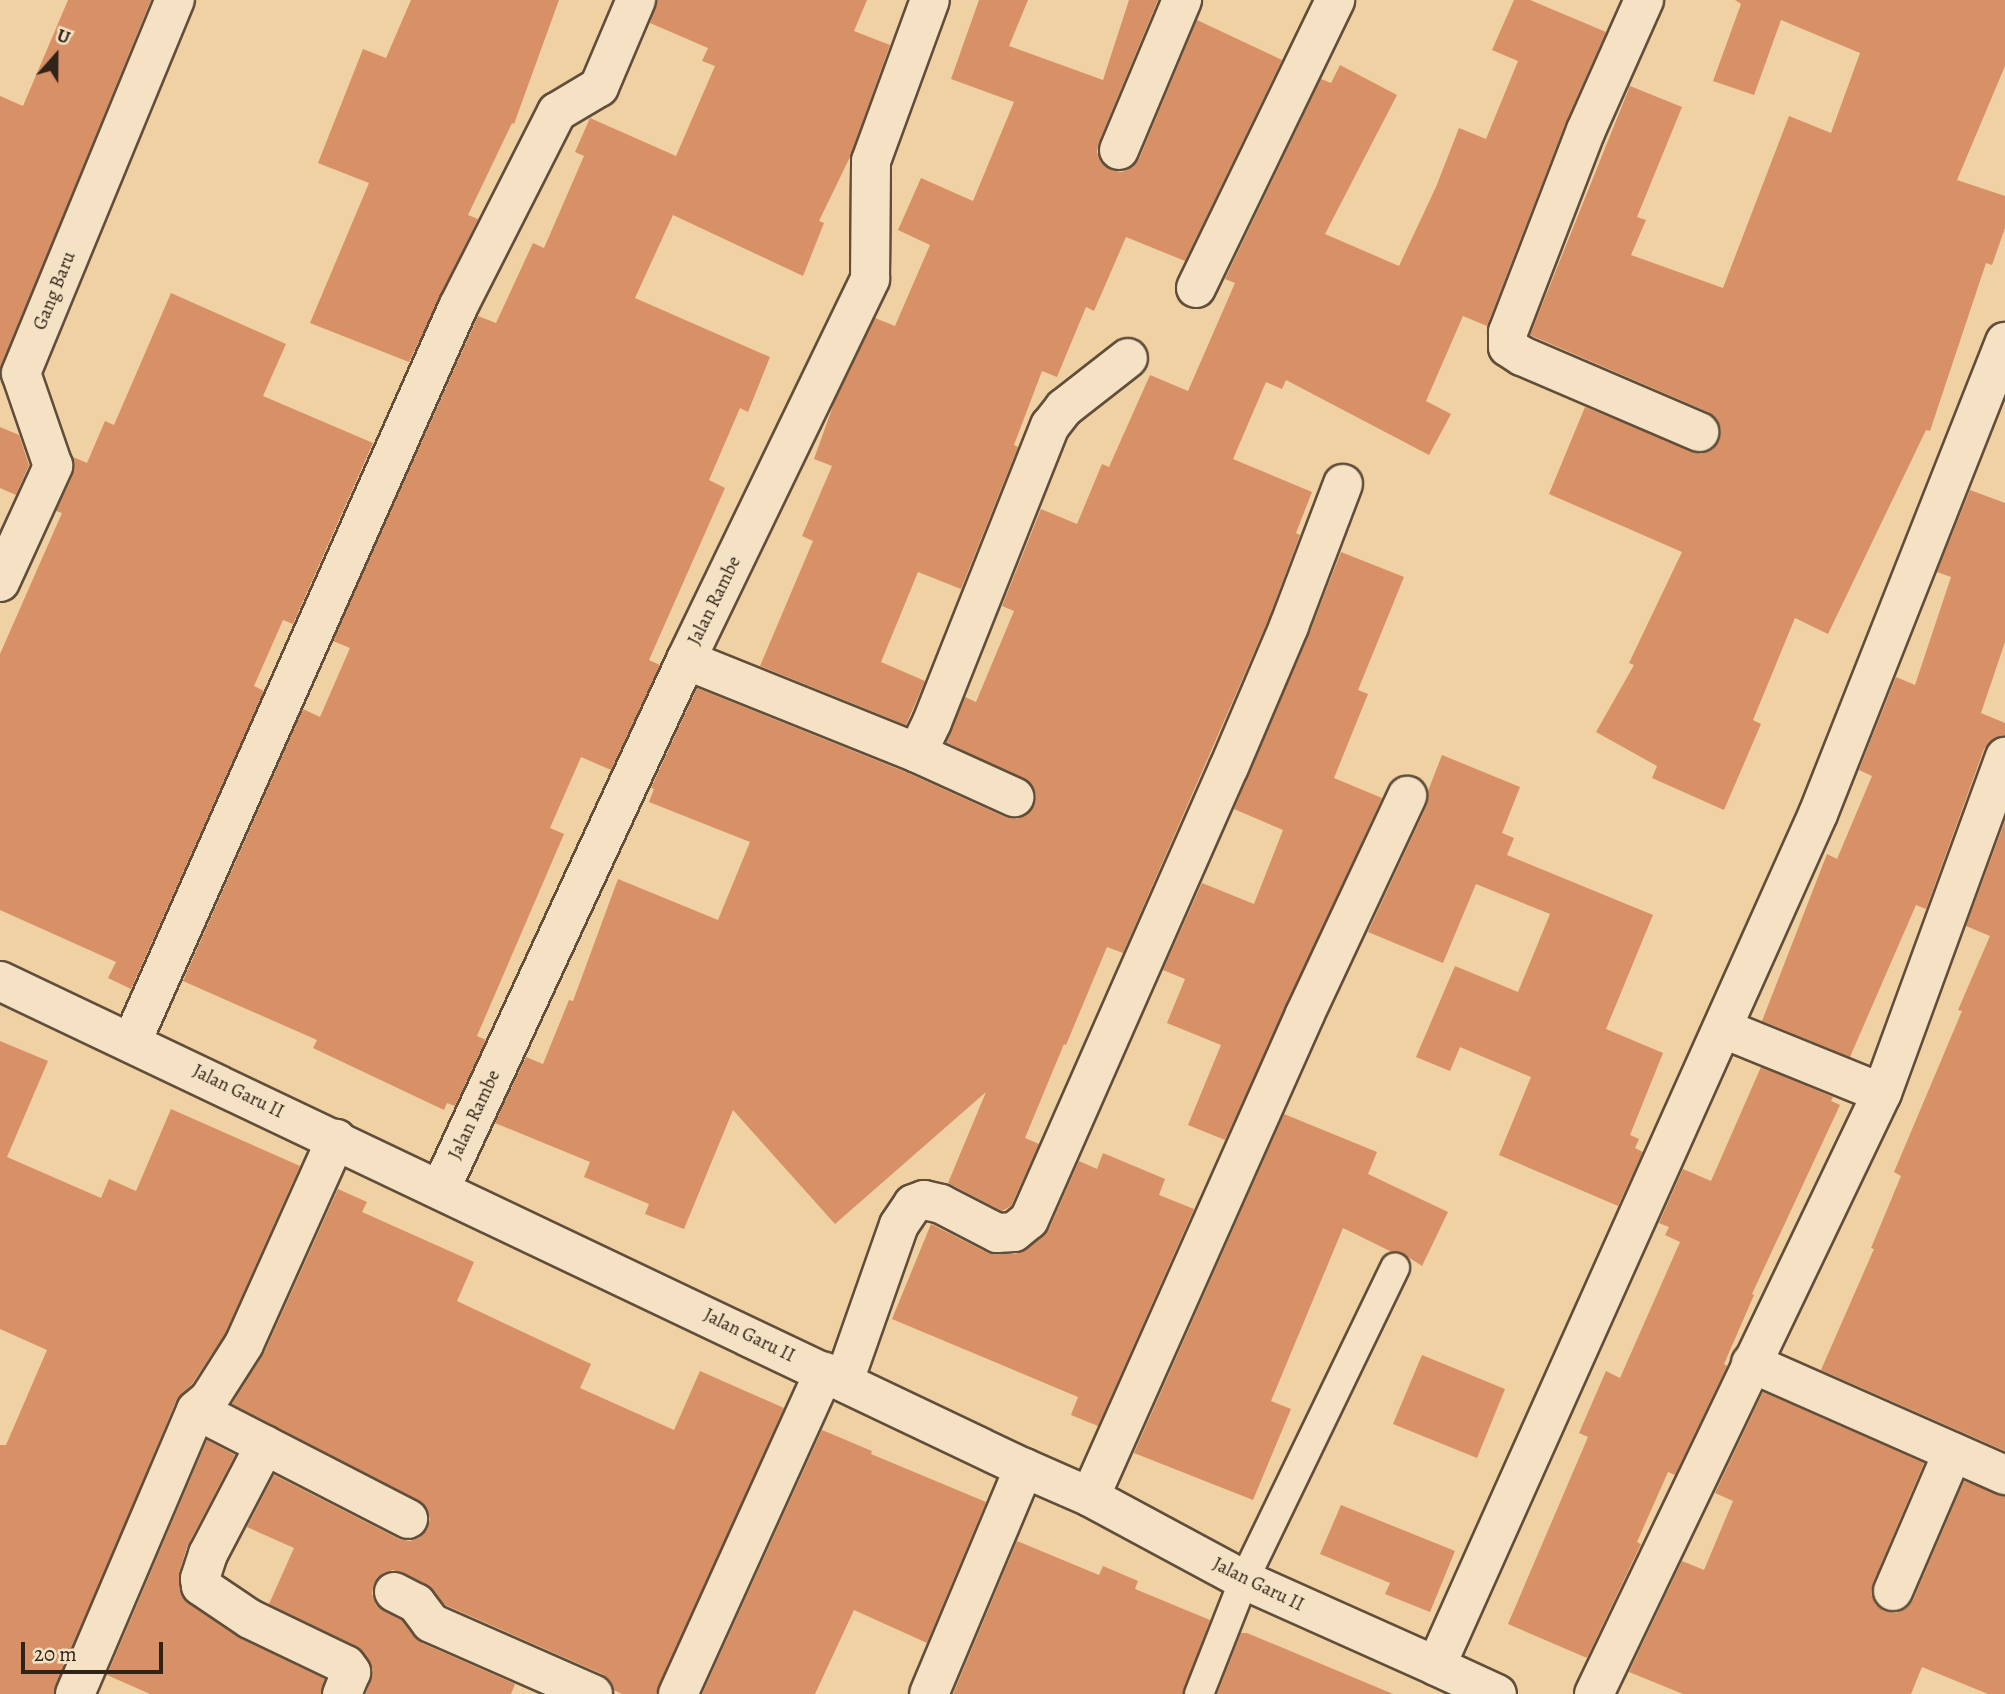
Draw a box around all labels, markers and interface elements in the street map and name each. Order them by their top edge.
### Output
north arrow [21,21,91,91]
text: U [53,22,74,51]
street label: Gang Baru [29,248,81,334]
street label: Jalan Rambe [684,553,746,649]
street label: Jalan Garu II [189,1060,287,1124]
street label: Jalan Rambe [444,1067,506,1163]
street label: Jalan Garu II [700,1304,798,1368]
street label: Jalan Garu II [1209,1553,1307,1617]
scale bar [24,1628,166,1672]
text: 20 m [34,1640,77,1668]

